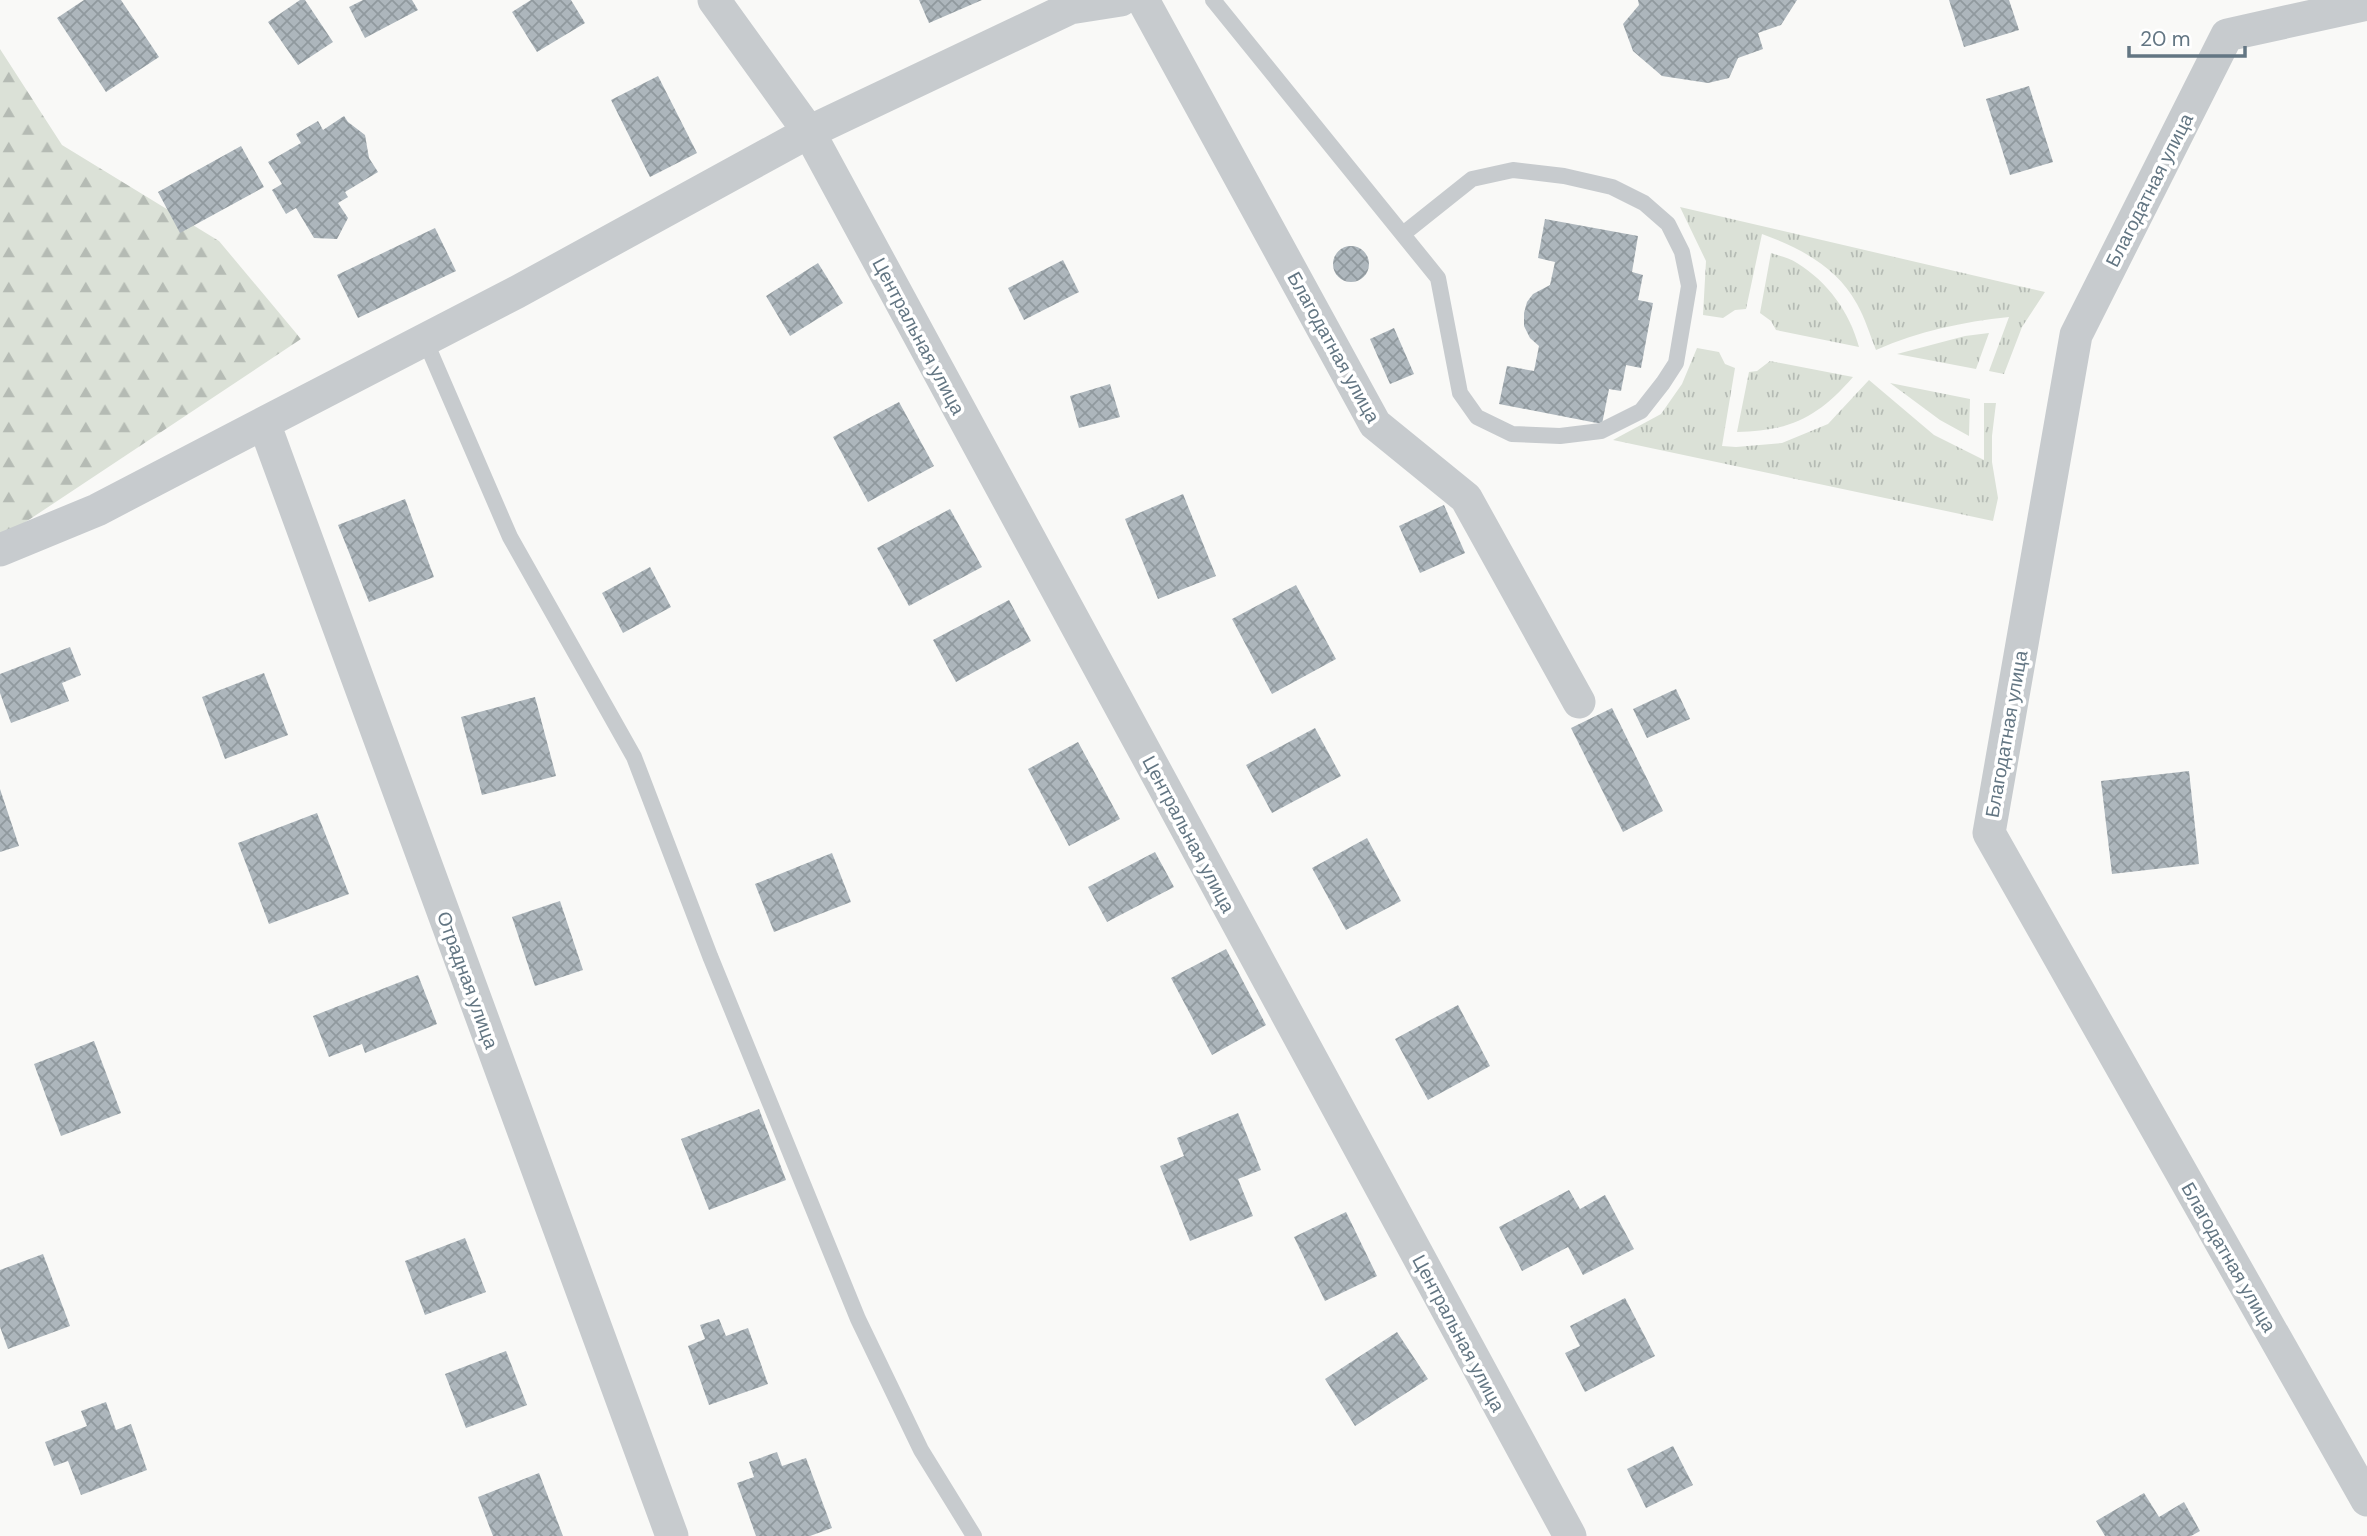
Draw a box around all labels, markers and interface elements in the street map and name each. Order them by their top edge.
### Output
scale bar [2129,14,2244,58]
text: 20 m [2140,25,2191,53]
street label: Благодатная улица [2100,109,2199,271]
street label: Центральная улица [867,253,971,420]
street label: Благодатная улица [1282,267,1386,428]
street label: Благодатная улица [1979,648,2034,820]
street label: Центральная улица [1137,751,1241,918]
street label: Отрадная улица [431,908,504,1053]
street label: Благодатная улица [2175,1178,2282,1337]
street label: Центральная улица [1407,1250,1511,1417]

